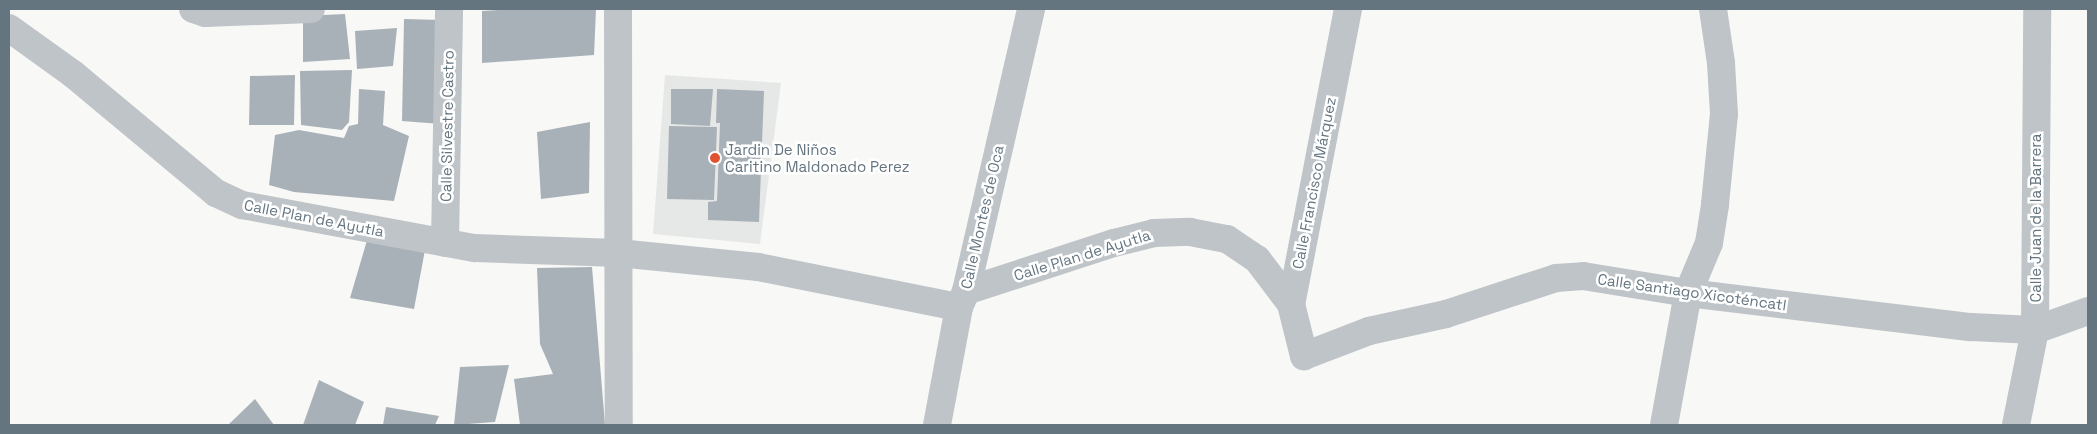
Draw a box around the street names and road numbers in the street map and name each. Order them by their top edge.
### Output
street label: Calle Silvestre Castro [437,50,457,202]
street label: Calle Francisco Márquez [1289,96,1339,270]
street label: Calle Juan de la Barrera [2027,134,2045,302]
street label: Calle Montes de Oca [957,143,1007,291]
street label: Calle Plan de Ayutla [243,196,385,240]
street label: Calle Plan de Ayutla [1011,226,1153,284]
street label: Calle Santiago Xicoténcatl [1596,270,1788,314]

